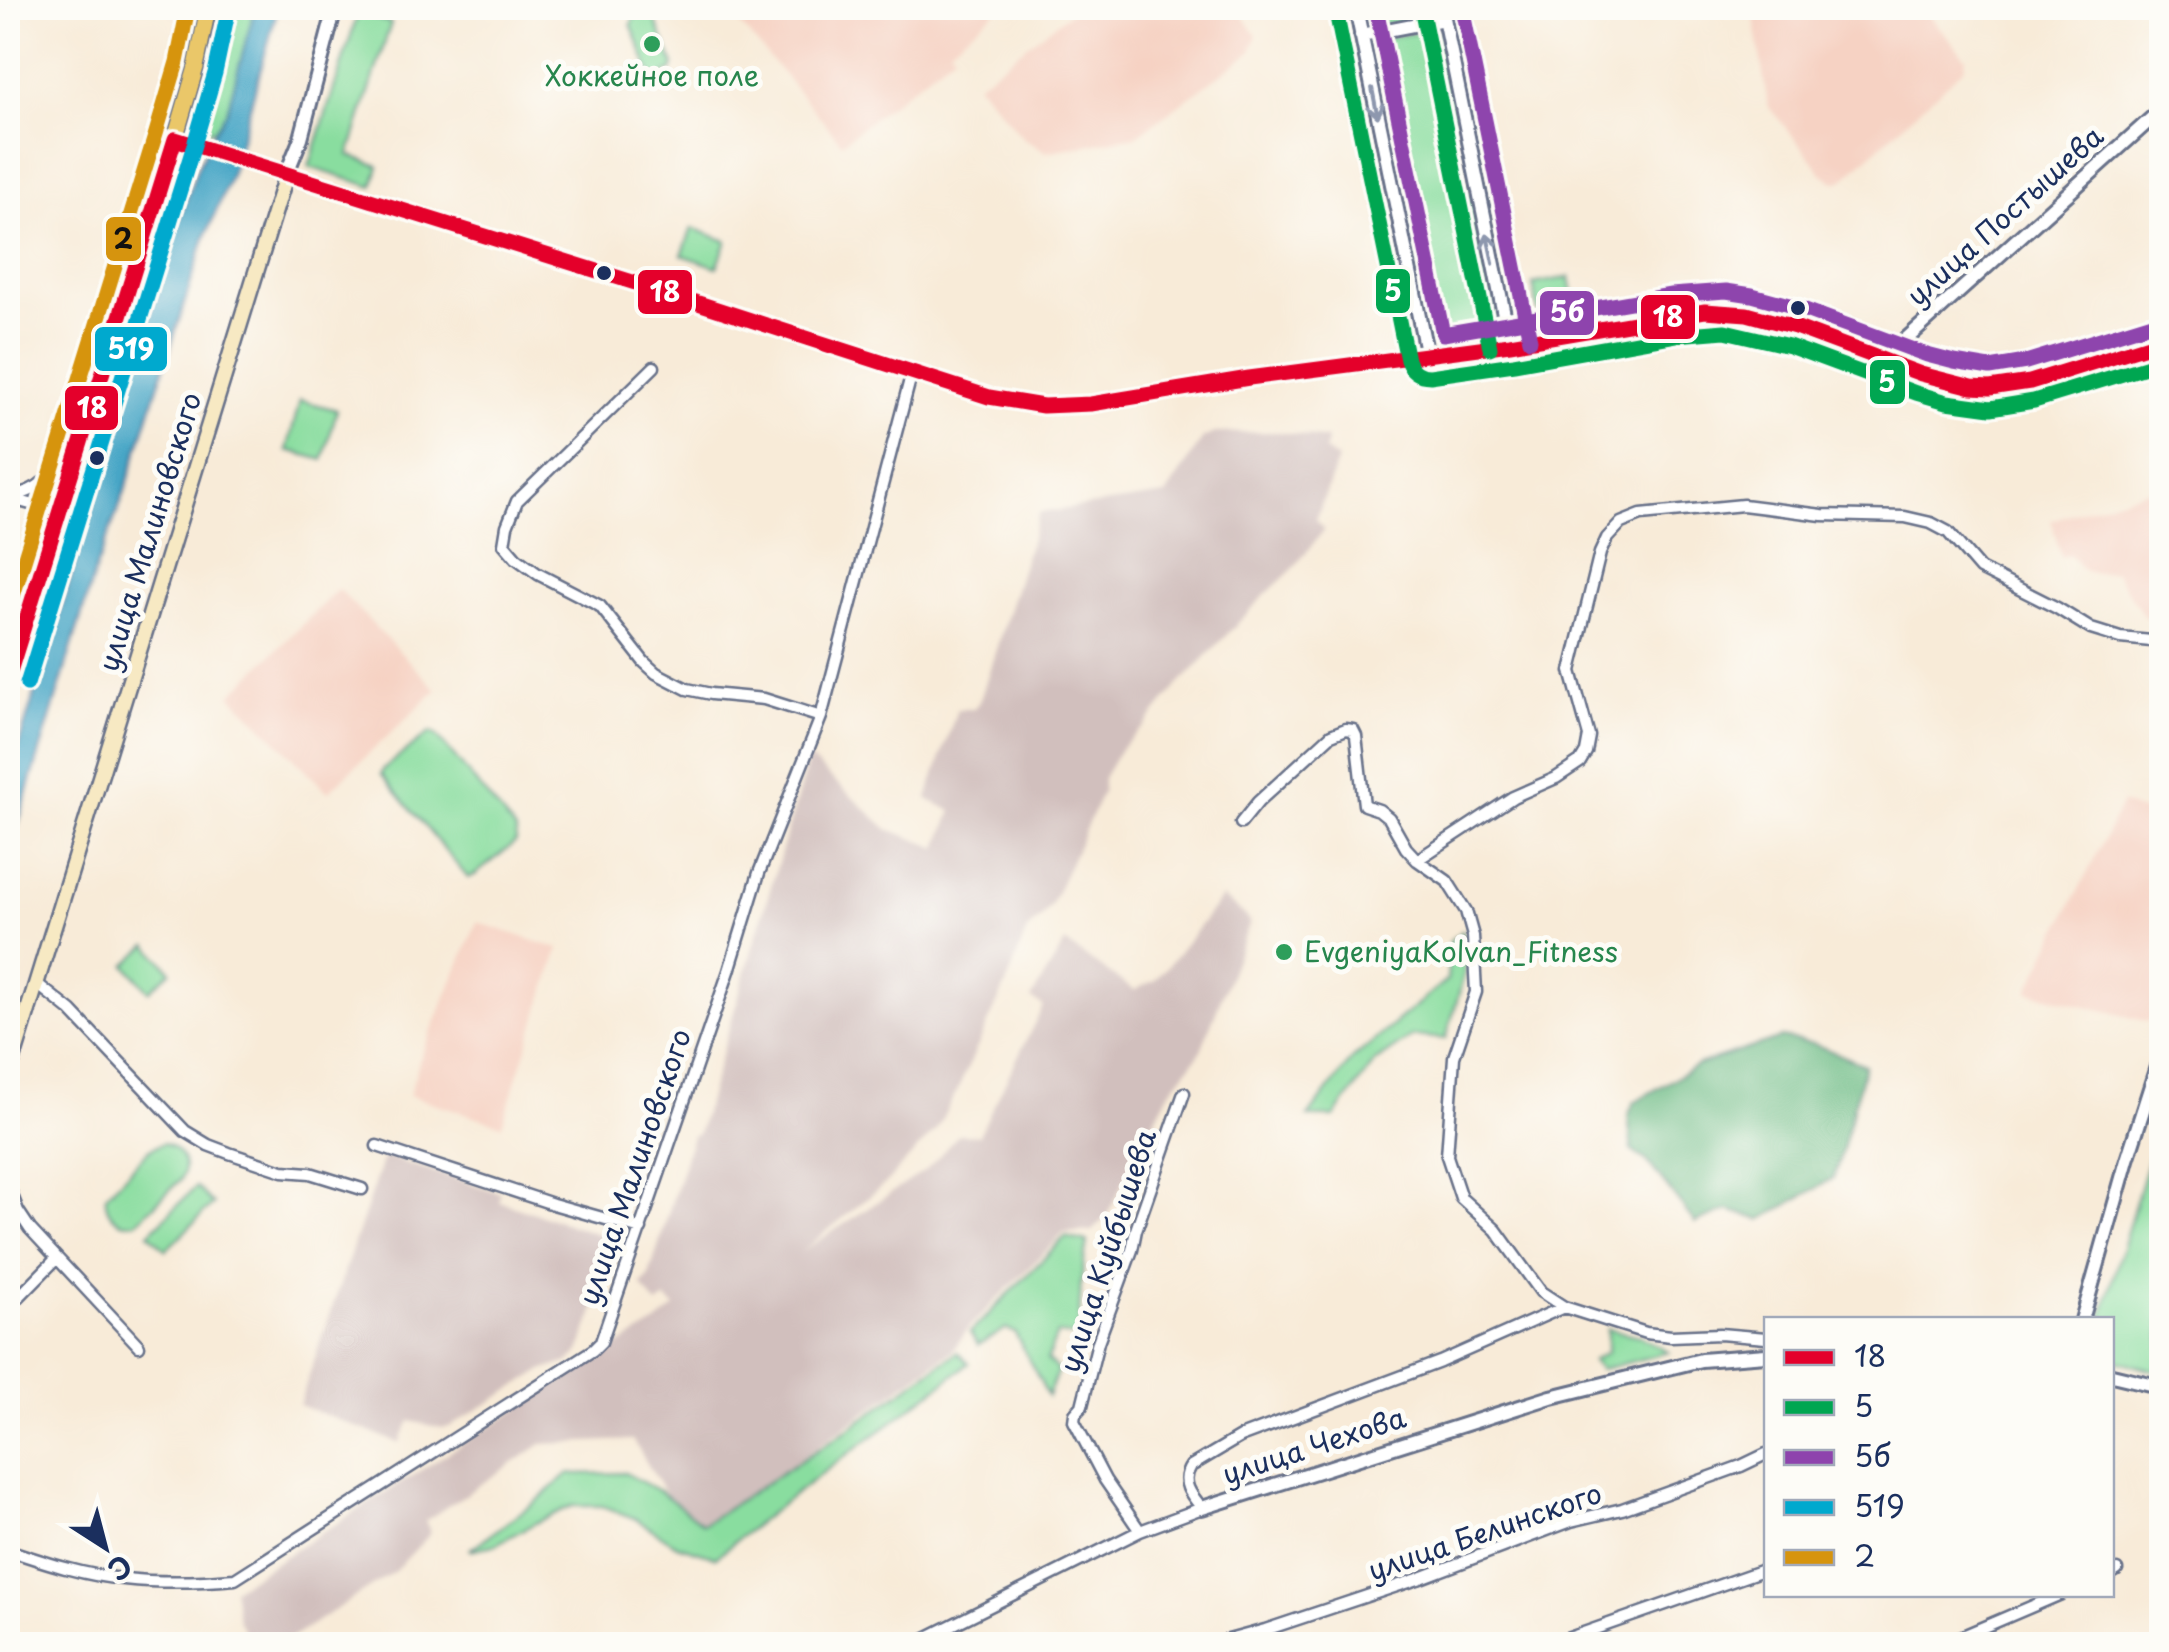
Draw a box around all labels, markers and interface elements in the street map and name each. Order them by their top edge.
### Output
marker: Хоккейное поле [641,33,663,55]
place label: Хоккейное поле [545,53,759,96]
one-way arrow [1367,86,1386,118]
street label: улица Постышева [1896,114,2112,315]
line badge: 2 [104,215,143,263]
text: 2 [113,216,133,259]
one-way arrow [1480,234,1499,266]
unlabelled marker [594,263,614,283]
line badge: 5 [1374,267,1412,315]
line badge: 18 [636,268,694,316]
text: 5 [1384,268,1402,311]
text: 18 [650,269,680,312]
line badge: 5б [1538,289,1596,337]
text: 5б [1550,289,1585,332]
line badge: 18 [1639,293,1697,341]
text: 18 [1653,294,1683,337]
unlabelled marker [1788,298,1808,318]
line badge: 519 [93,325,169,373]
text: 519 [108,326,154,369]
line badge: 5 [1868,358,1907,406]
text: 5 [1878,359,1896,402]
line badge: 18 [63,384,120,432]
text: 18 [77,385,107,428]
street label: улица Малиновского [86,387,212,677]
unlabelled marker [87,448,107,468]
place label: EvgeniyaKolvan_Fitness [1304,929,1618,972]
marker: EvgeniyaKolvan_Fitness [1273,941,1295,963]
street label: улица Малиновского [566,1022,701,1311]
street label: улица Куйбышева [1047,1123,1166,1378]
legend [1764,1317,2114,1597]
text: 18 [1854,1332,1886,1377]
text: 5 [1854,1382,1873,1427]
street label: улица Чехова [1216,1394,1411,1494]
text: 5б [1854,1432,1891,1477]
street label: улица Белинского [1362,1470,1607,1591]
text: 519 [1854,1482,1905,1527]
north arrow [55,1497,155,1597]
text: 2 [1854,1532,1875,1577]
text: С [99,1545,142,1592]

